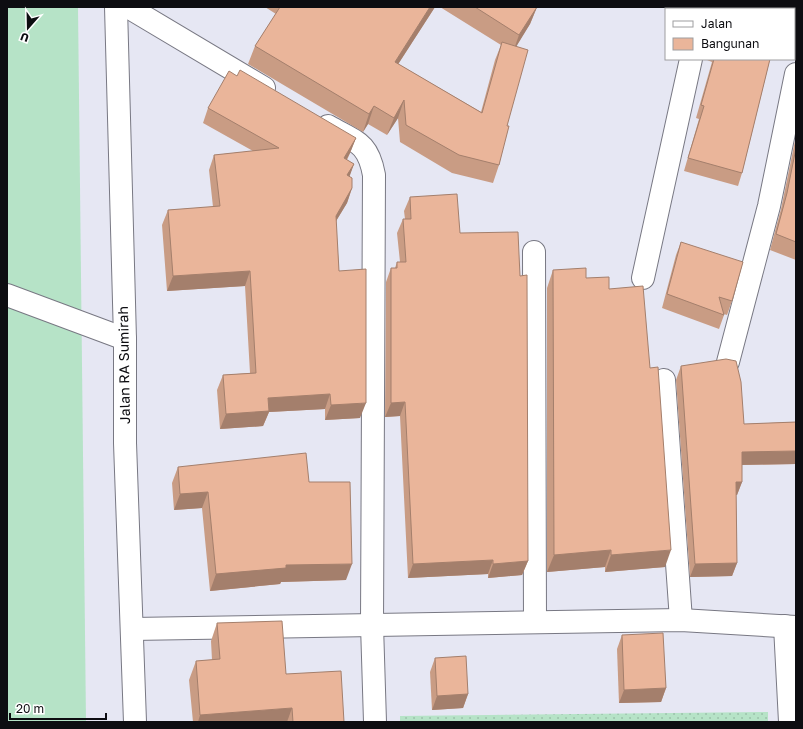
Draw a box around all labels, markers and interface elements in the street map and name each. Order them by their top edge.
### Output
north arrow [8,8,48,48]
legend [665,8,795,60]
text: Jalan [701,16,732,31]
text: U [18,30,30,45]
text: Bangunan [701,36,759,51]
street label: Jalan RA Sumirah [114,306,133,424]
scale bar [10,695,106,721]
text: 20 m [16,701,44,716]

